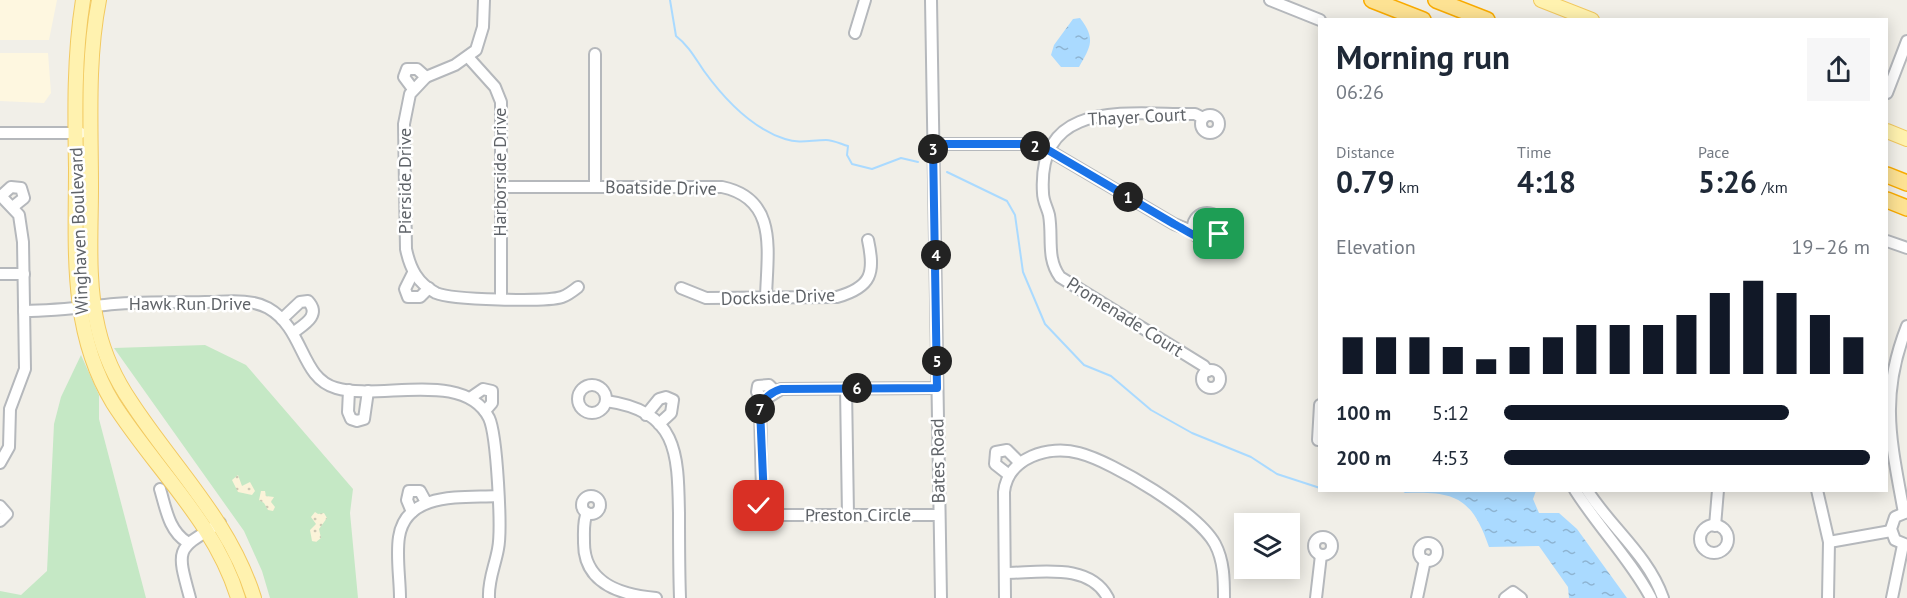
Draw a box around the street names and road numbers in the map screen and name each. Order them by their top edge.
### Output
street label: Thayer Court [1087,102,1187,131]
street label: Harborside Drive [488,107,511,237]
street label: Pierside Drive [393,128,416,234]
street label: Winghaven Boulevard [64,147,93,315]
street label: Boatside Drive [605,175,717,200]
street label: Promenade Court [1063,272,1188,362]
street label: Dockside Drive [720,283,836,310]
street label: Hawk Run Drive [129,292,251,315]
street label: Bates Road [925,418,950,504]
street label: Preston Circle [805,503,911,526]

